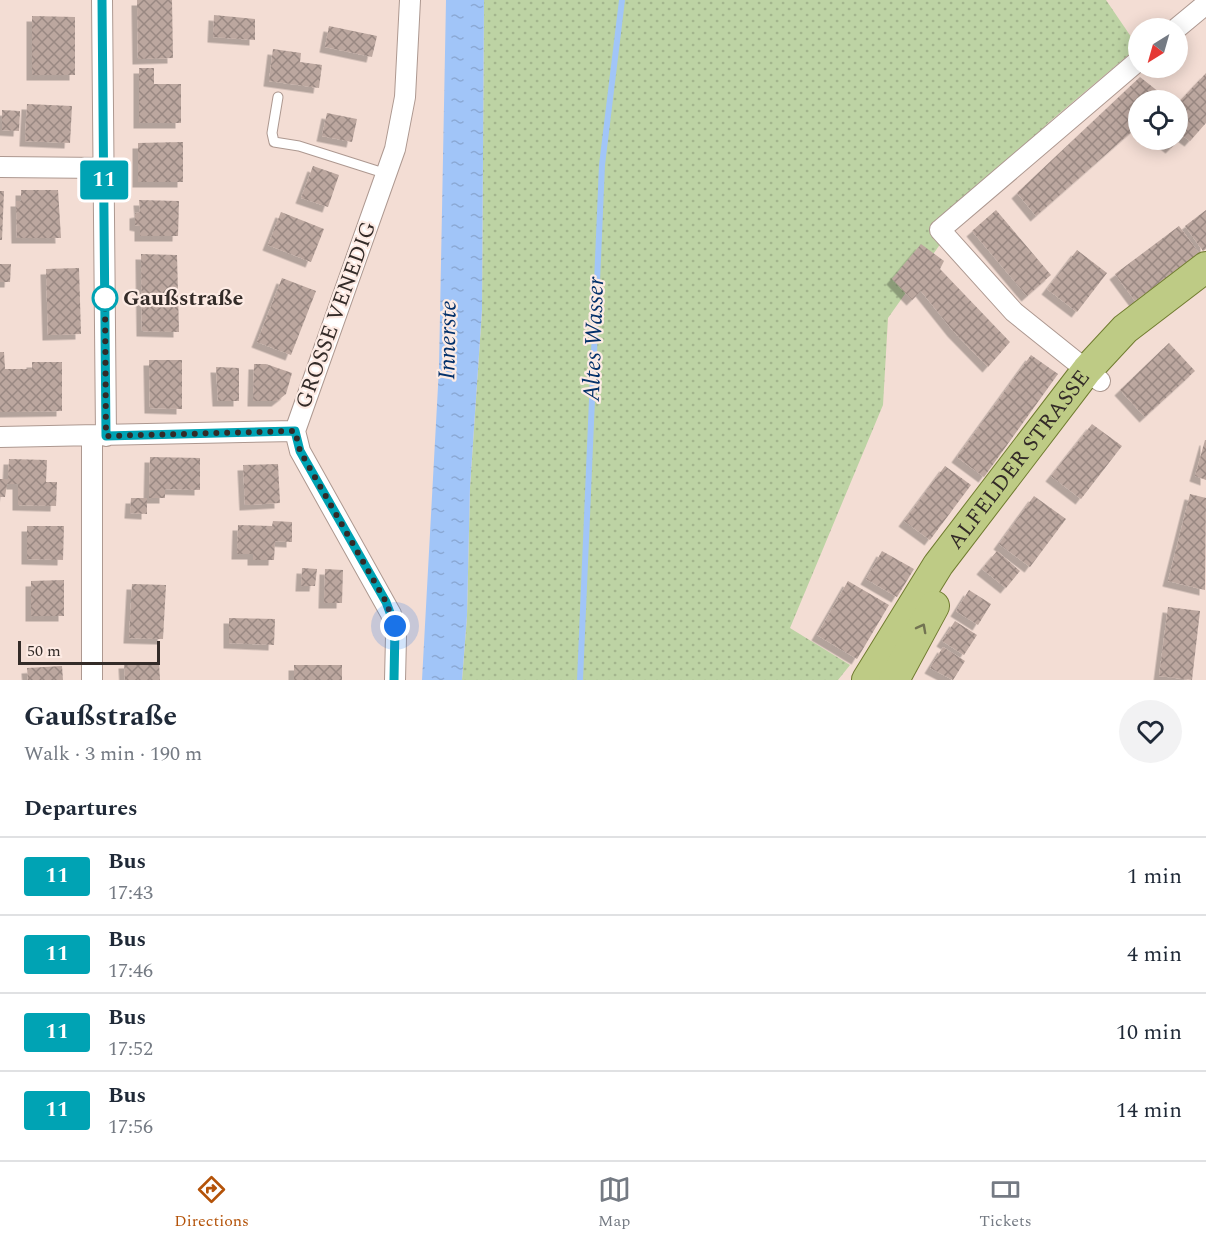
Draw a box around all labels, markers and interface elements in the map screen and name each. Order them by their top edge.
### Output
north arrow [1128,18,1188,78]
map controls [1128,18,1188,150]
button: locate [1128,90,1188,150]
line badge: 11 [77,160,131,200]
text: 11 [92,164,116,196]
street label: GROSSE VENEDIG [287,217,385,413]
water label: Altes Wasser [574,275,614,403]
place label: Gaußstraße [123,282,243,315]
marker: Gaußstraße [92,285,118,311]
water label: Innerste [429,300,467,380]
street label: ALFELDER STRASSE [939,363,1098,556]
your location [380,611,410,641]
one-way arrow [914,623,926,634]
scale bar [18,638,160,666]
text: 50 m [27,639,61,663]
text: Gaußstraße [24,695,177,738]
button: heart [1119,700,1182,763]
text: Walk · 3 min · 190 m [24,739,202,769]
text: Departures [24,792,138,825]
text: Bus [108,845,146,878]
text: 11 [45,860,69,892]
text: 1 min [1127,860,1182,893]
text: 17:43 [108,878,153,908]
text: Bus [108,923,146,956]
text: 11 [45,938,69,970]
text: 4 min [1127,938,1182,971]
text: 17:46 [108,956,153,986]
text: Bus [108,1001,146,1034]
text: 11 [45,1016,69,1048]
text: 10 min [1116,1016,1182,1049]
text: 17:52 [108,1034,153,1064]
text: Bus [108,1079,146,1112]
text: 11 [45,1094,69,1126]
text: 14 min [1116,1094,1182,1127]
text: 17:56 [108,1112,153,1142]
tab: Directions [174,1173,249,1233]
tab: Map [598,1173,631,1233]
tab: Tickets [979,1173,1032,1233]

